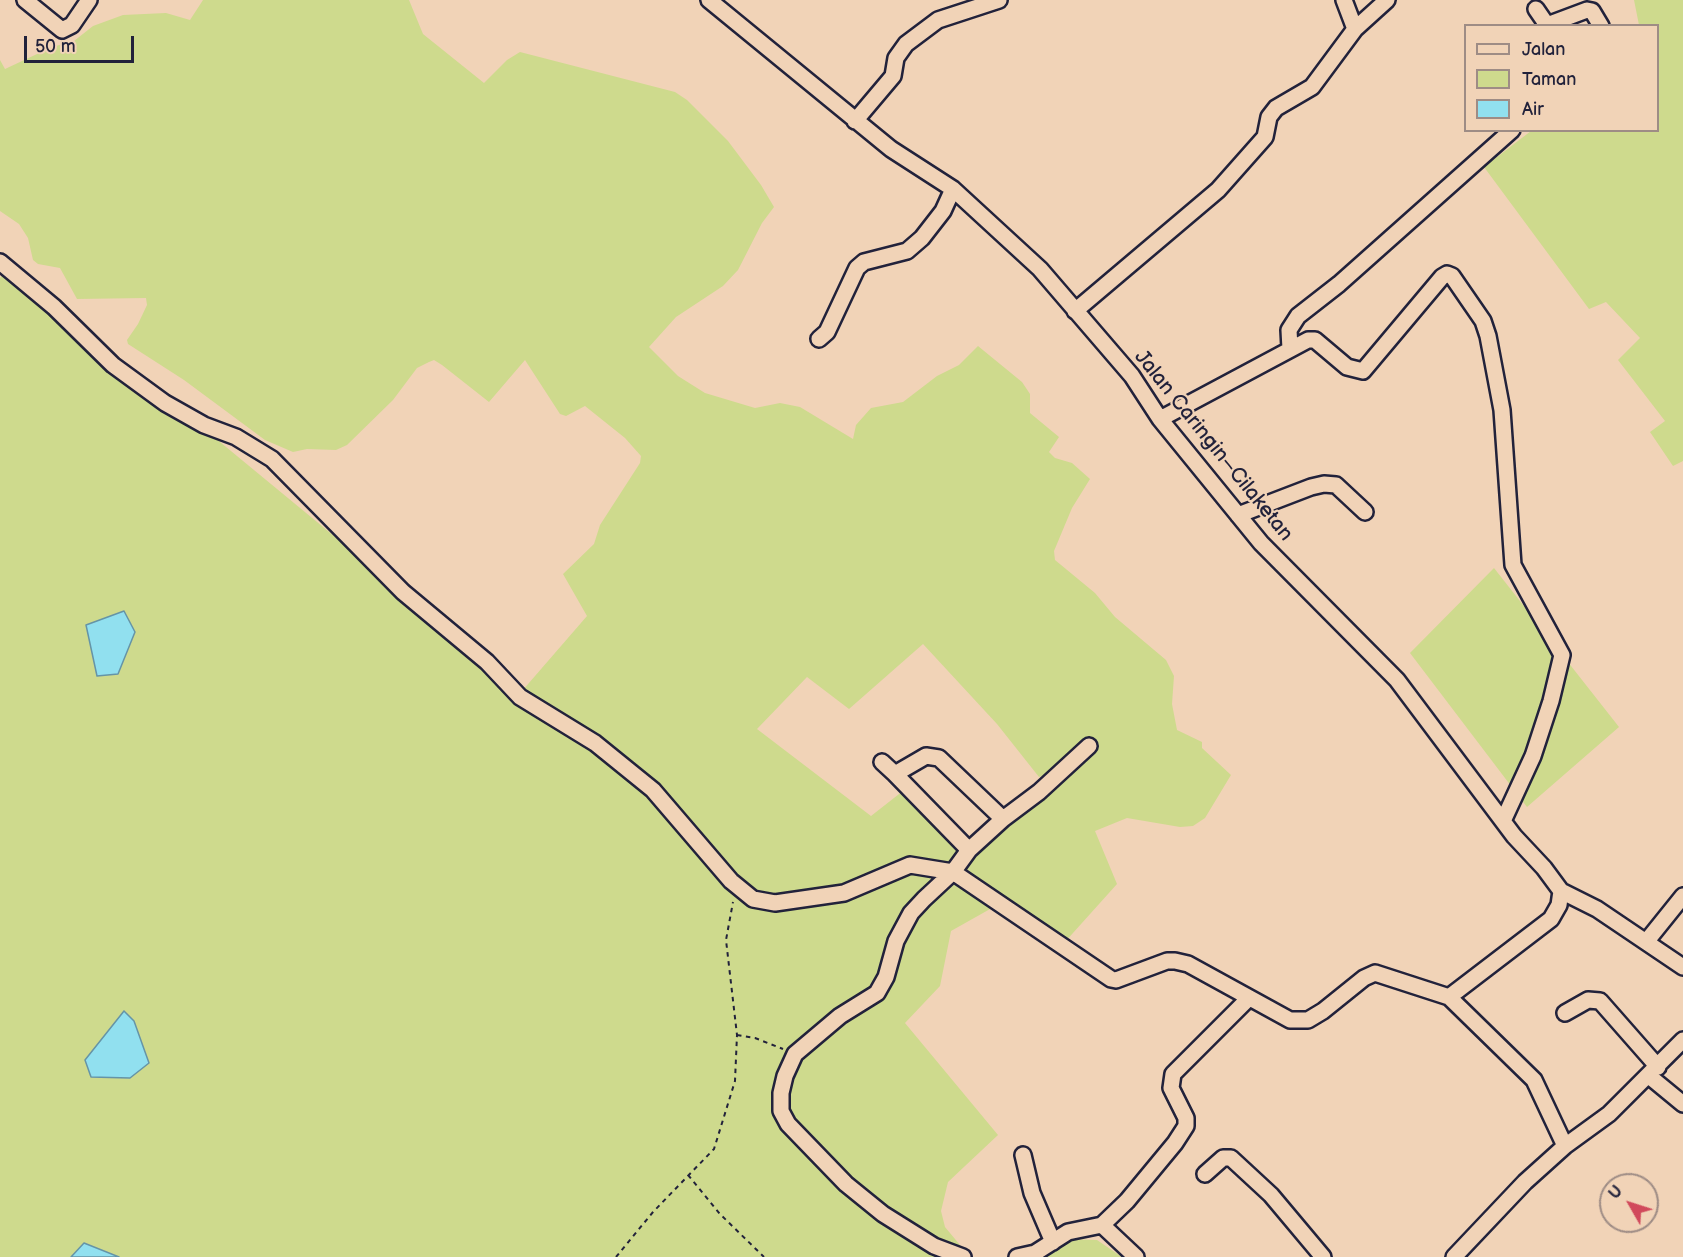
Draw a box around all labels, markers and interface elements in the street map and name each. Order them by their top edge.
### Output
scale bar [27,24,136,62]
legend [1464,24,1659,132]
text: 50 m [35,36,76,57]
text: Jalan [1522,39,1565,60]
text: Taman [1522,69,1576,90]
text: Air [1522,99,1544,120]
street label: Jalan Caringin–Cilaketan [1128,345,1298,547]
north arrow [1599,1173,1659,1233]
text: U [1605,1182,1627,1203]

